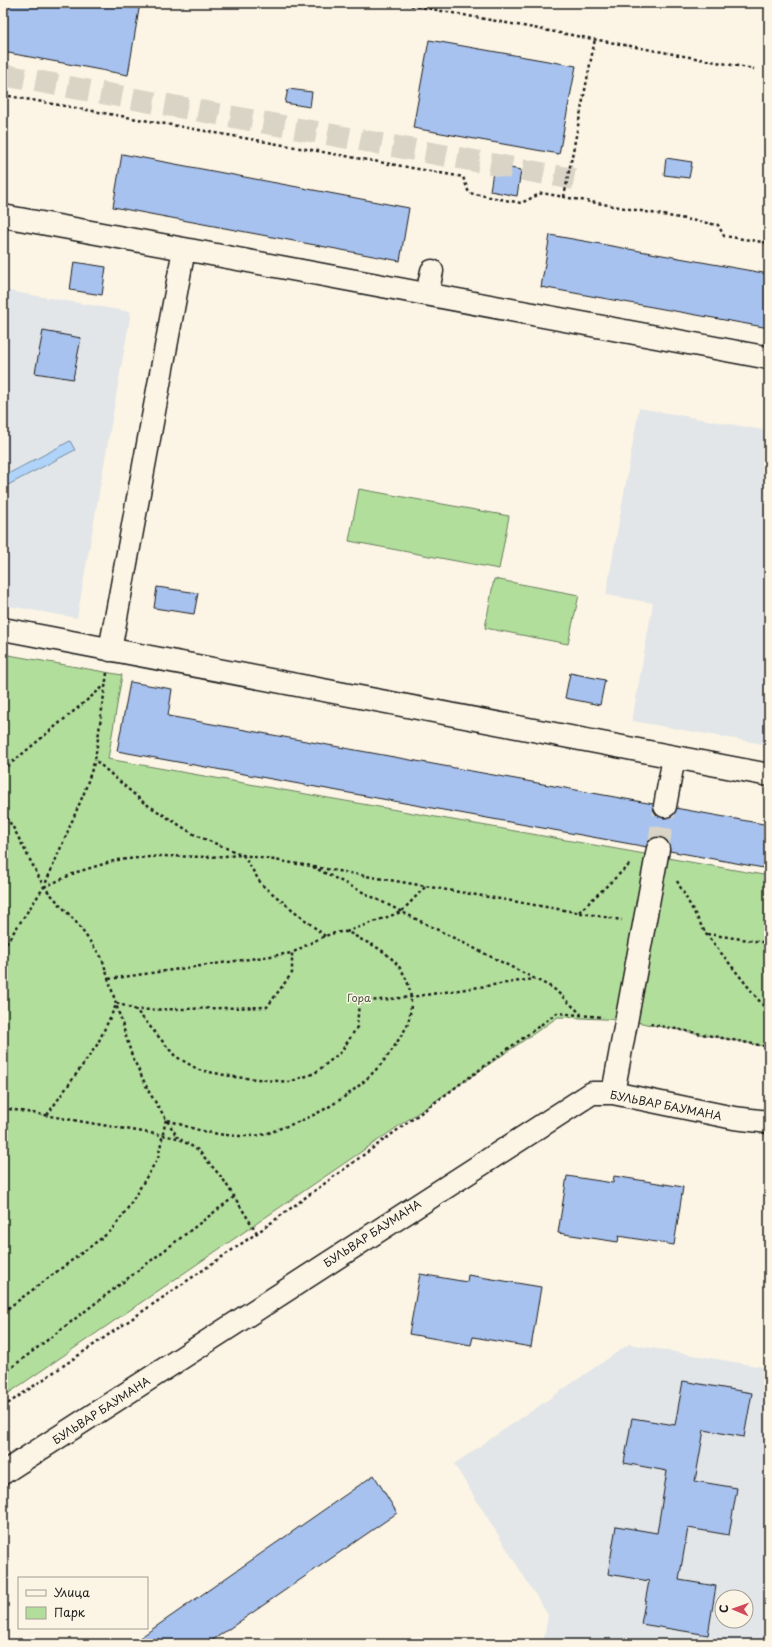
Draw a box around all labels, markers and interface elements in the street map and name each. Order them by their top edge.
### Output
park label: Гора [347,989,371,1006]
street label: БУЛЬВАР БАУМАНА [609,1086,723,1124]
street label: БУЛЬВАР БАУМАНА [320,1195,424,1271]
street label: БУЛЬВАР БАУМАНА [49,1372,153,1448]
legend [18,1577,148,1629]
text: Улица [54,1583,90,1601]
north arrow [714,1589,754,1629]
text: Парк [54,1603,86,1621]
text: С [715,1604,732,1613]

